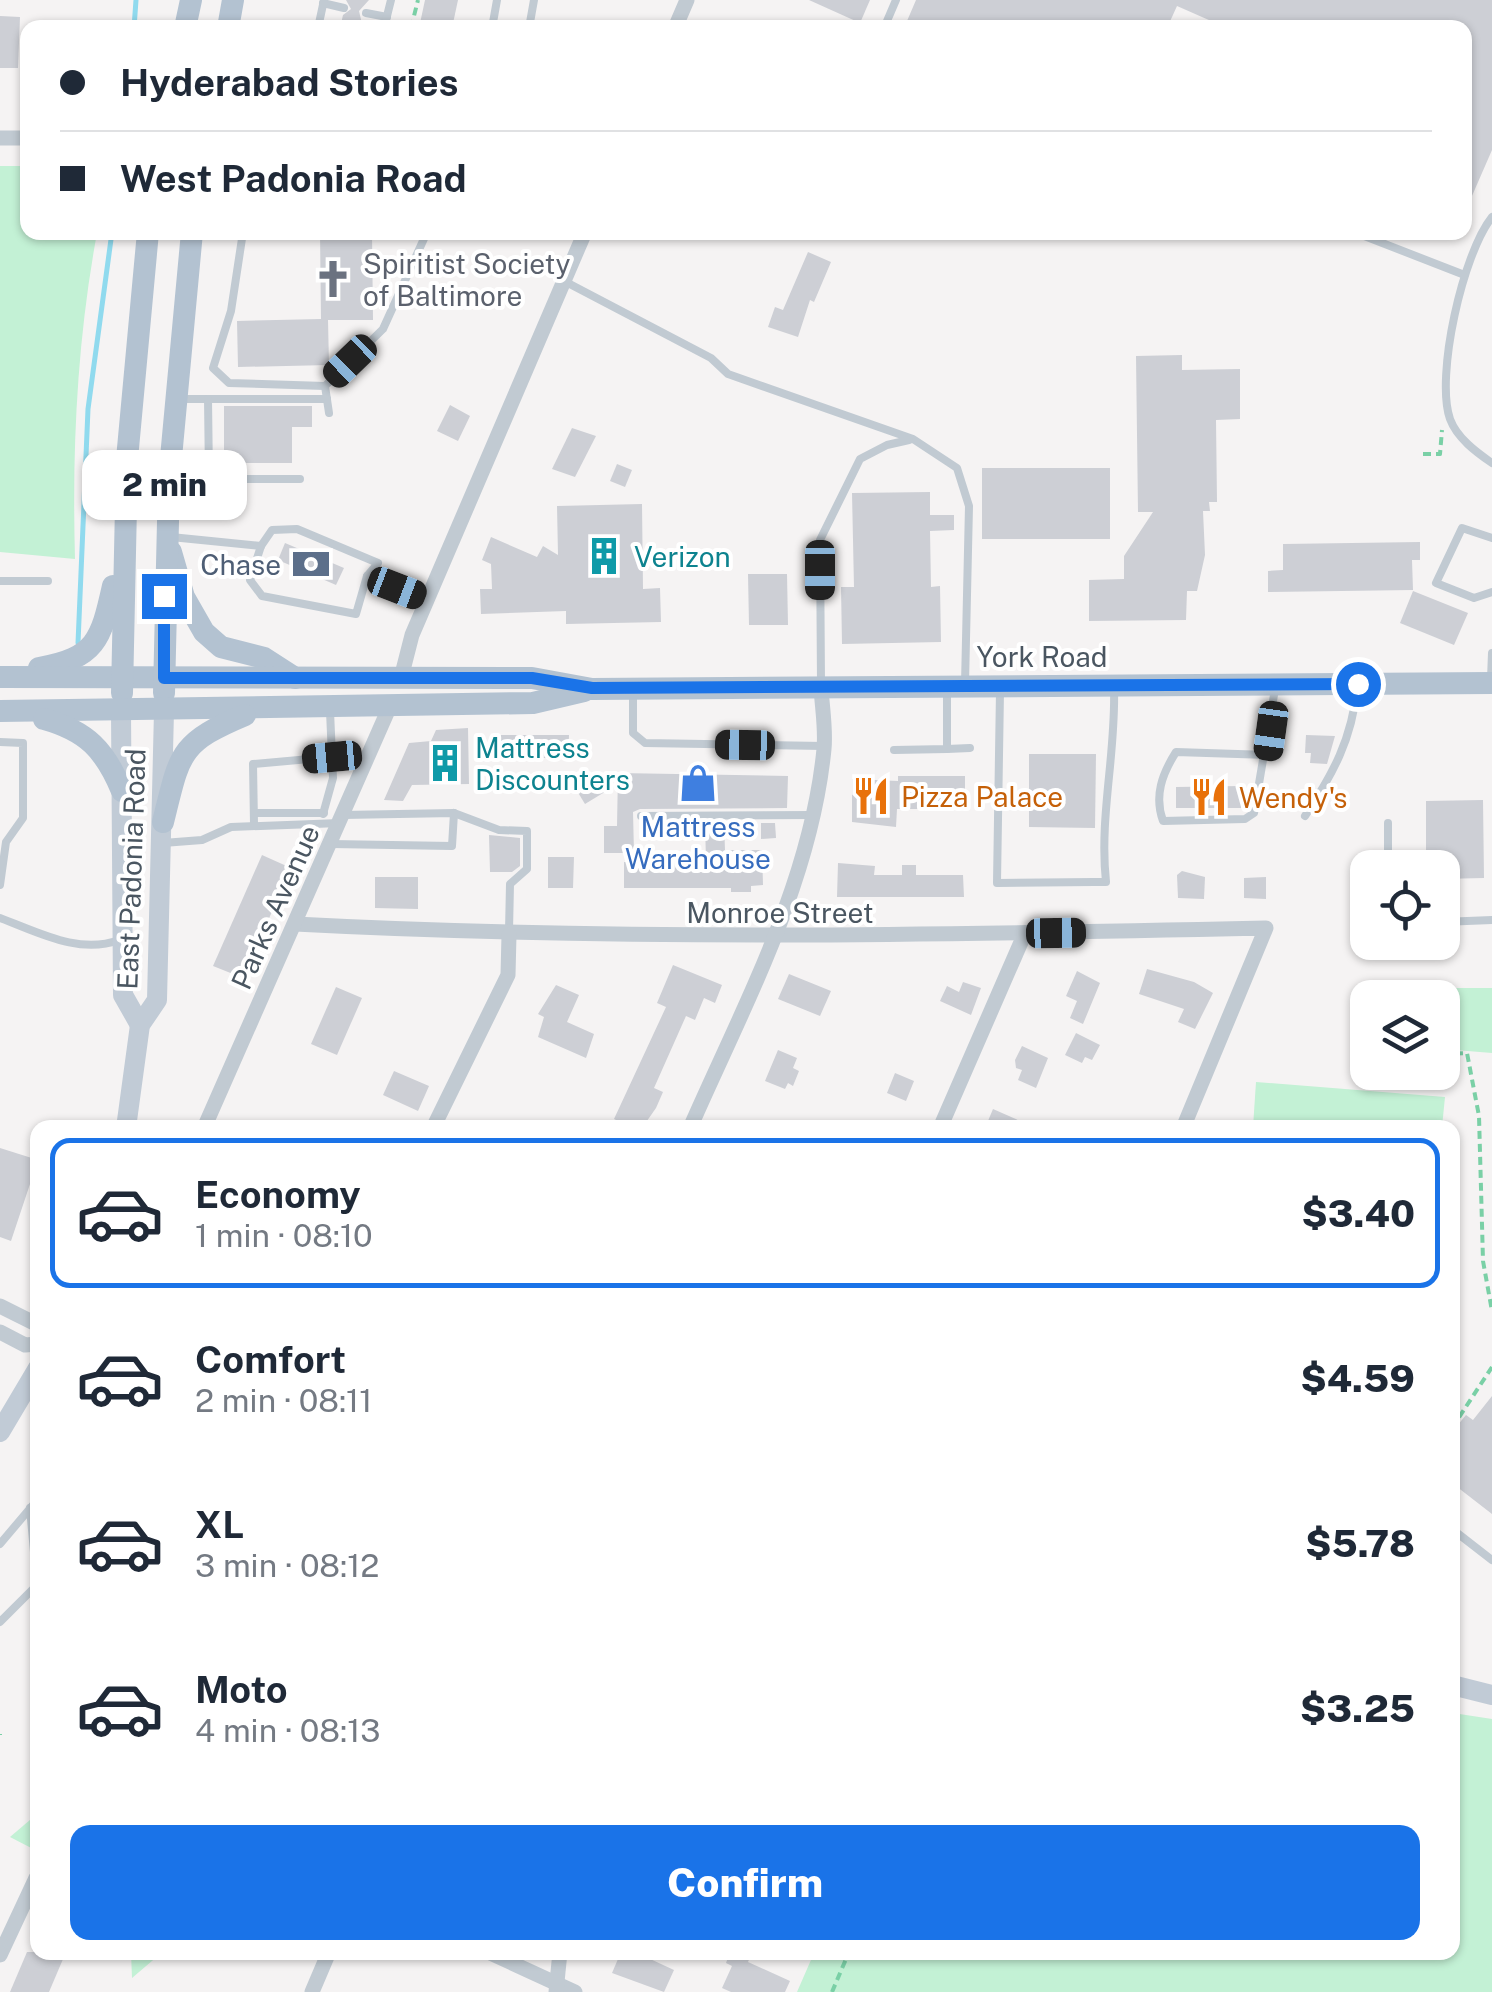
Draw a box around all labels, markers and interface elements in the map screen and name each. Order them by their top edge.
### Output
text: Hyderabad Stories [120,60,459,105]
text: West Padonia Road [120,156,467,201]
place label: Spiritist Society of Baltimore [363,247,570,312]
church icon: Spiritist Society of Baltimore [312,258,354,300]
car [318,329,382,393]
callout: 2 min [81,451,246,521]
text: 2 min [122,466,207,503]
building icon: Verizon [583,535,625,577]
place label: Verizon [634,540,731,573]
car [805,540,835,600]
bank icon: Chase [290,543,332,585]
place label: Chase [200,548,281,581]
car [364,563,430,613]
route end [142,574,187,619]
street label: York Road [977,640,1107,673]
route start [1336,662,1381,707]
car [1252,699,1290,763]
car [715,729,775,761]
place label: Mattress Discounters [475,731,630,796]
car [301,739,363,775]
building icon: Mattress Discounters [424,742,466,784]
street label: East Padonia Road [110,748,152,990]
shop icon: Mattress Warehouse [677,762,719,804]
restaurant icon: Pizza Palace [850,775,892,817]
restaurant icon: Wendy's [1188,776,1230,818]
place label: Pizza Palace [901,780,1063,813]
place label: Wendy's [1239,781,1347,814]
place label: Mattress Warehouse [625,810,771,875]
street label: Parks Avenue [224,820,326,994]
map controls [1350,850,1460,1090]
button: locate [1350,850,1460,960]
street label: Monroe Street [686,896,874,929]
car [1026,917,1086,949]
button: layers [1350,980,1460,1090]
icon: car [75,1168,165,1258]
text: Economy [195,1172,361,1217]
text: $3.40 [1301,1191,1415,1236]
text: 1 min · 08:10 [195,1217,373,1254]
icon: car [75,1333,165,1423]
text: Comfort [195,1337,346,1382]
text: $4.59 [1300,1356,1415,1401]
text: 2 min · 08:11 [195,1382,372,1419]
icon: car [75,1498,165,1588]
text: XL [195,1502,244,1547]
text: $5.78 [1305,1521,1415,1566]
text: 3 min · 08:12 [195,1547,379,1584]
icon: car [75,1663,165,1753]
text: Moto [195,1667,288,1712]
text: $3.25 [1300,1686,1415,1731]
text: 4 min · 08:13 [195,1712,380,1749]
button: Confirm [70,1825,1420,1940]

